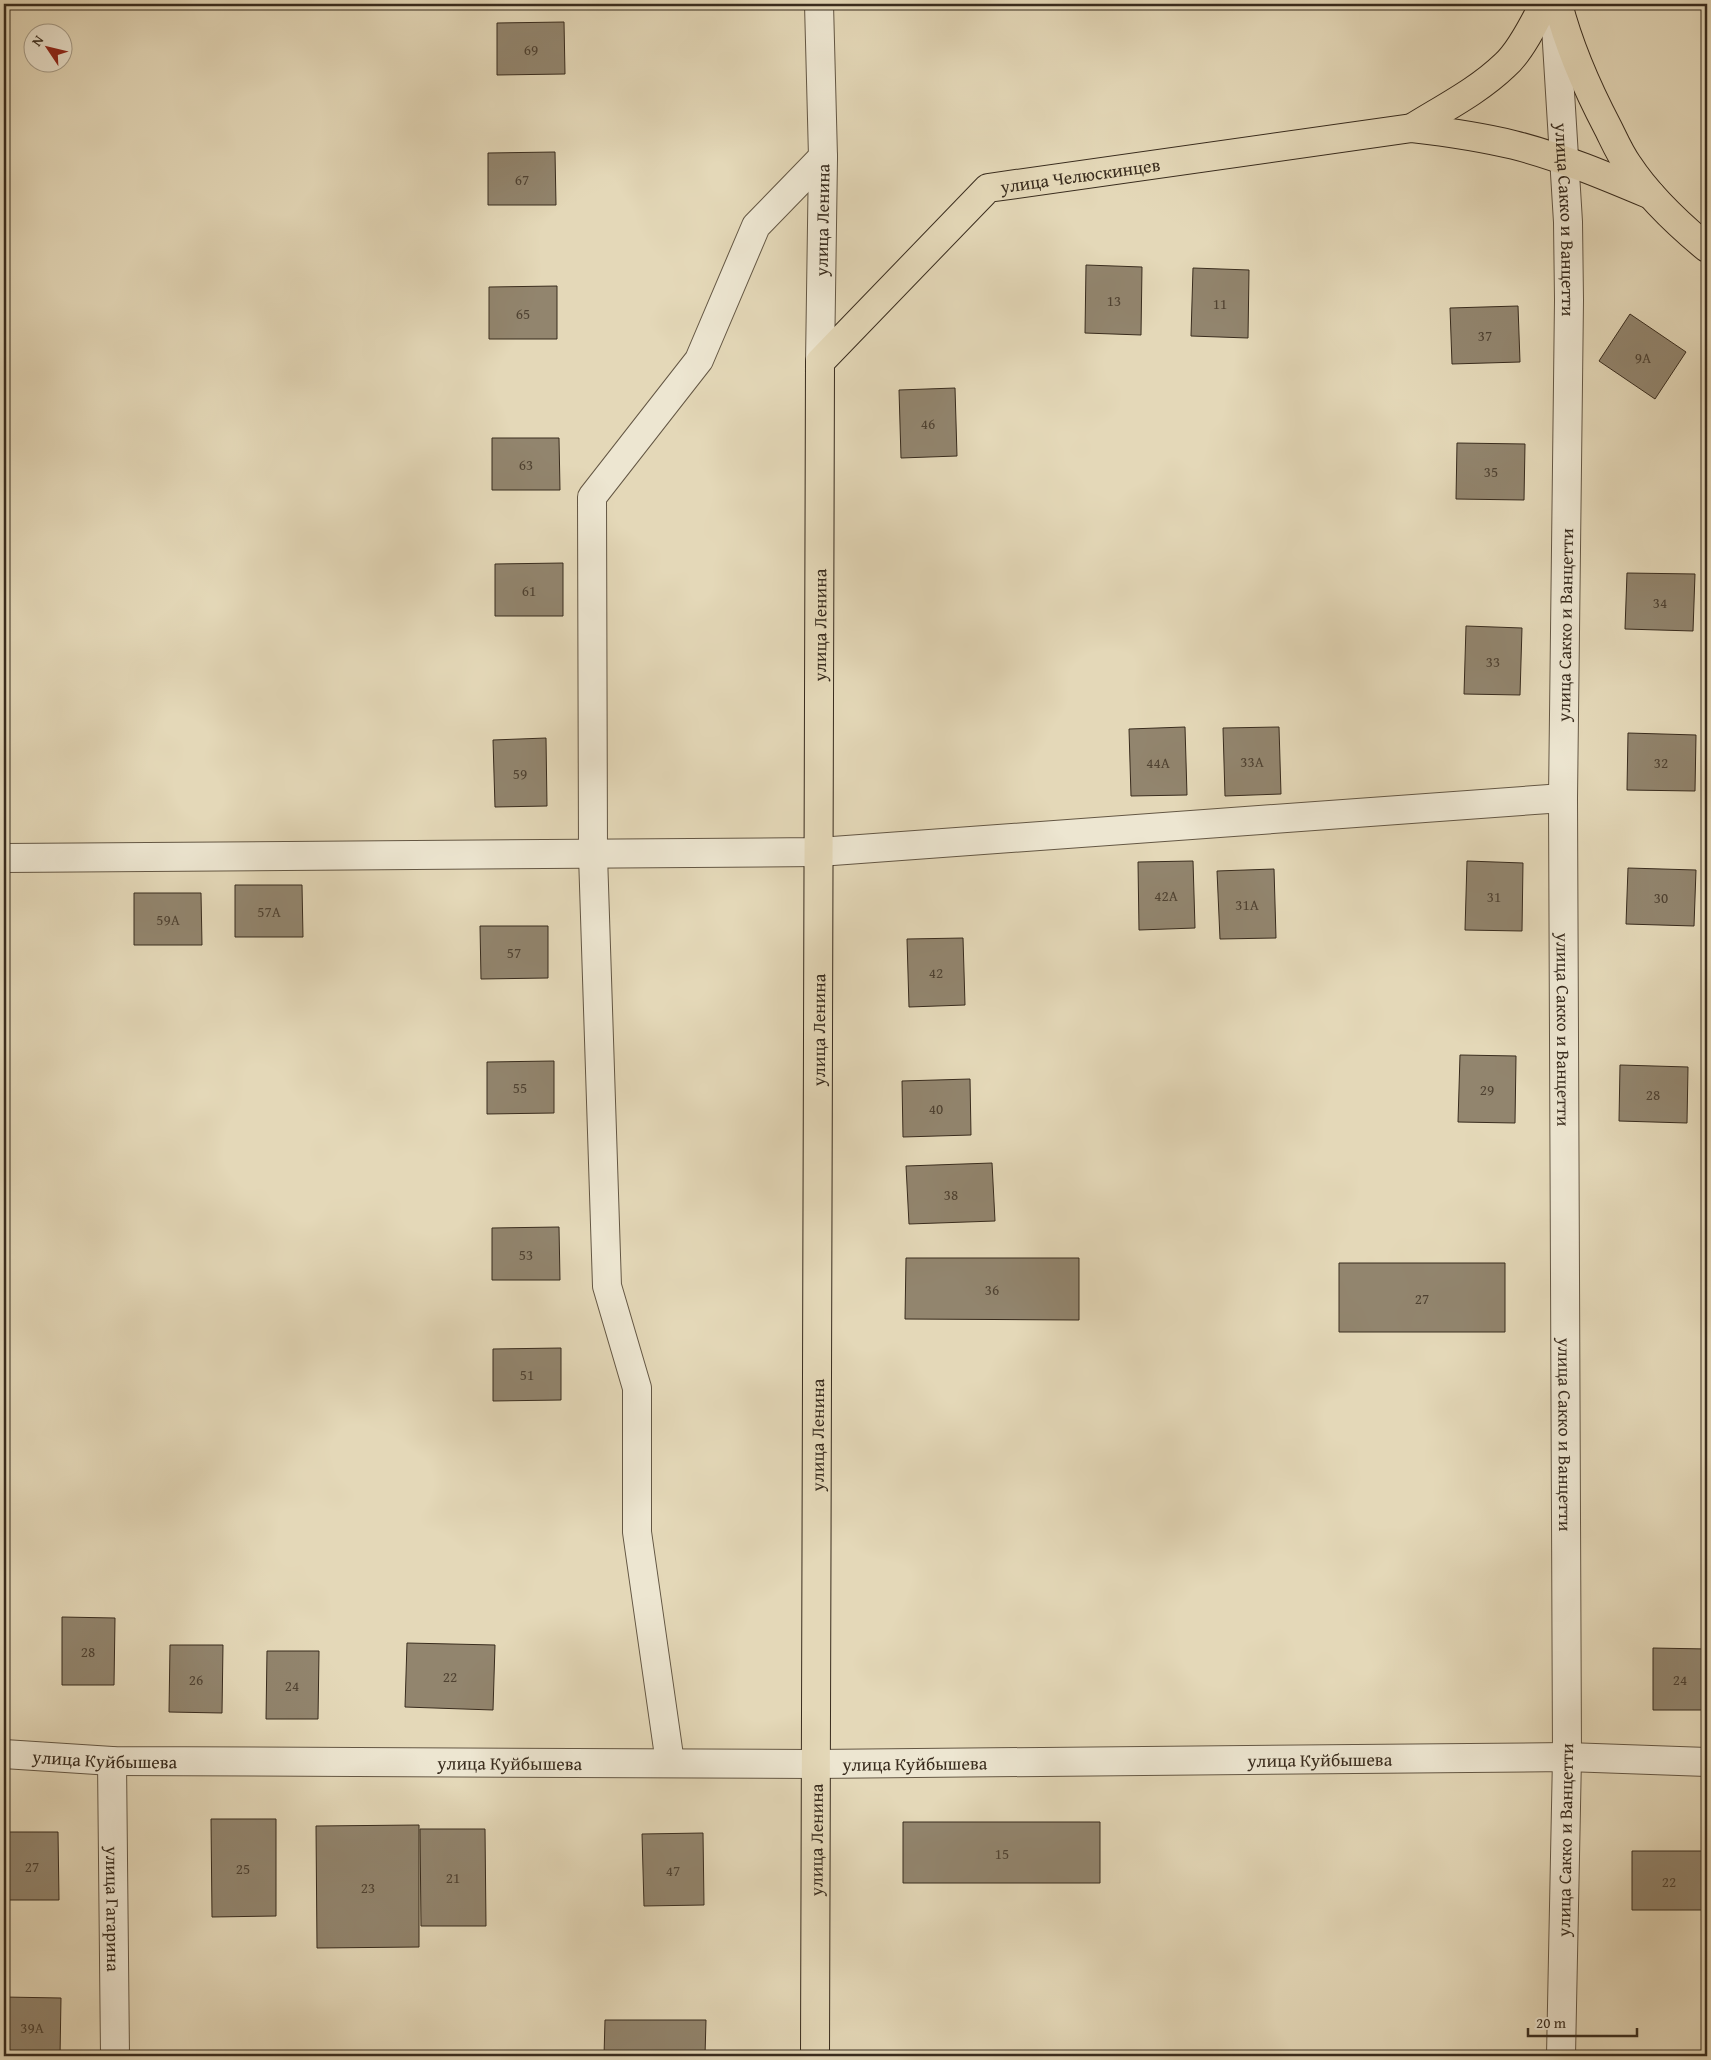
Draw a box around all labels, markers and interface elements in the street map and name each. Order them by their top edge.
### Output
north arrow [22,22,72,72]
text: N [26,30,49,50]
house number: 69 [524,39,538,60]
street label: улица Сакко и Ванцетти [1548,121,1583,317]
street label: улица Челюскинцев [998,150,1162,200]
street label: улица Ленина [808,163,836,278]
house number: 67 [515,169,529,190]
house number: 13 [1107,290,1121,311]
house number: 11 [1213,293,1227,314]
house number: 65 [516,303,530,324]
house number: 37 [1478,325,1492,346]
house number: 9А [1635,347,1651,368]
house number: 46 [921,413,935,434]
house number: 63 [519,454,533,475]
house number: 35 [1484,461,1498,482]
street label: улица Сакко и Ванцетти [1550,528,1580,723]
street label: улица Ленина [806,568,833,682]
house number: 61 [522,580,536,601]
house number: 34 [1653,592,1667,613]
house number: 33 [1486,651,1500,672]
house number: 33А [1240,751,1264,772]
house number: 44А [1146,752,1170,773]
house number: 32 [1654,752,1668,773]
house number: 59 [513,763,527,784]
house number: 42А [1154,885,1178,906]
house number: 31 [1487,886,1501,907]
house number: 30 [1654,887,1668,908]
house number: 31А [1235,894,1259,915]
house number: 57А [257,901,281,922]
house number: 59А [156,909,180,930]
street label: улица Сакко и Ванцетти [1550,932,1578,1127]
house number: 57 [507,942,521,963]
house number: 42 [929,962,943,983]
street label: улица Ленина [804,973,832,1087]
house number: 55 [513,1077,527,1098]
house number: 29 [1480,1079,1494,1100]
house number: 28 [1646,1084,1660,1105]
house number: 40 [929,1098,943,1119]
house number: 38 [944,1184,958,1205]
house number: 53 [519,1244,533,1265]
house number: 36 [985,1279,999,1300]
house number: 27 [1415,1288,1429,1309]
street label: улица Сакко и Ванцетти [1552,1337,1580,1532]
house number: 51 [520,1364,534,1385]
street label: улица Ленина [803,1378,831,1492]
house number: 28 [81,1641,95,1662]
house number: 22 [443,1666,457,1687]
house number: 26 [189,1669,203,1690]
house number: 24 [1673,1669,1687,1690]
house number: 24 [285,1675,299,1696]
street label: улица Куйбышева [31,1742,178,1775]
street label: улица Сакко и Ванцетти [1550,1743,1580,1938]
street label: улица Куйбышева [1246,1745,1393,1773]
street label: улица Куйбышева [436,1749,583,1777]
street label: улица Куйбышева [841,1749,988,1777]
street label: улица Ленина [802,1783,829,1897]
house number: 15 [995,1843,1009,1864]
street label: улица Гагарина [99,1845,128,1972]
house number: 27 [25,1856,39,1877]
house number: 25 [236,1858,250,1879]
house number: 47 [666,1860,680,1881]
house number: 21 [446,1867,460,1888]
house number: 22 [1662,1871,1676,1892]
house number: 23 [361,1877,375,1898]
scale bar [1528,2005,1637,2037]
text: 20 m [1536,2012,1567,2033]
house number: 39А [20,2017,44,2038]

